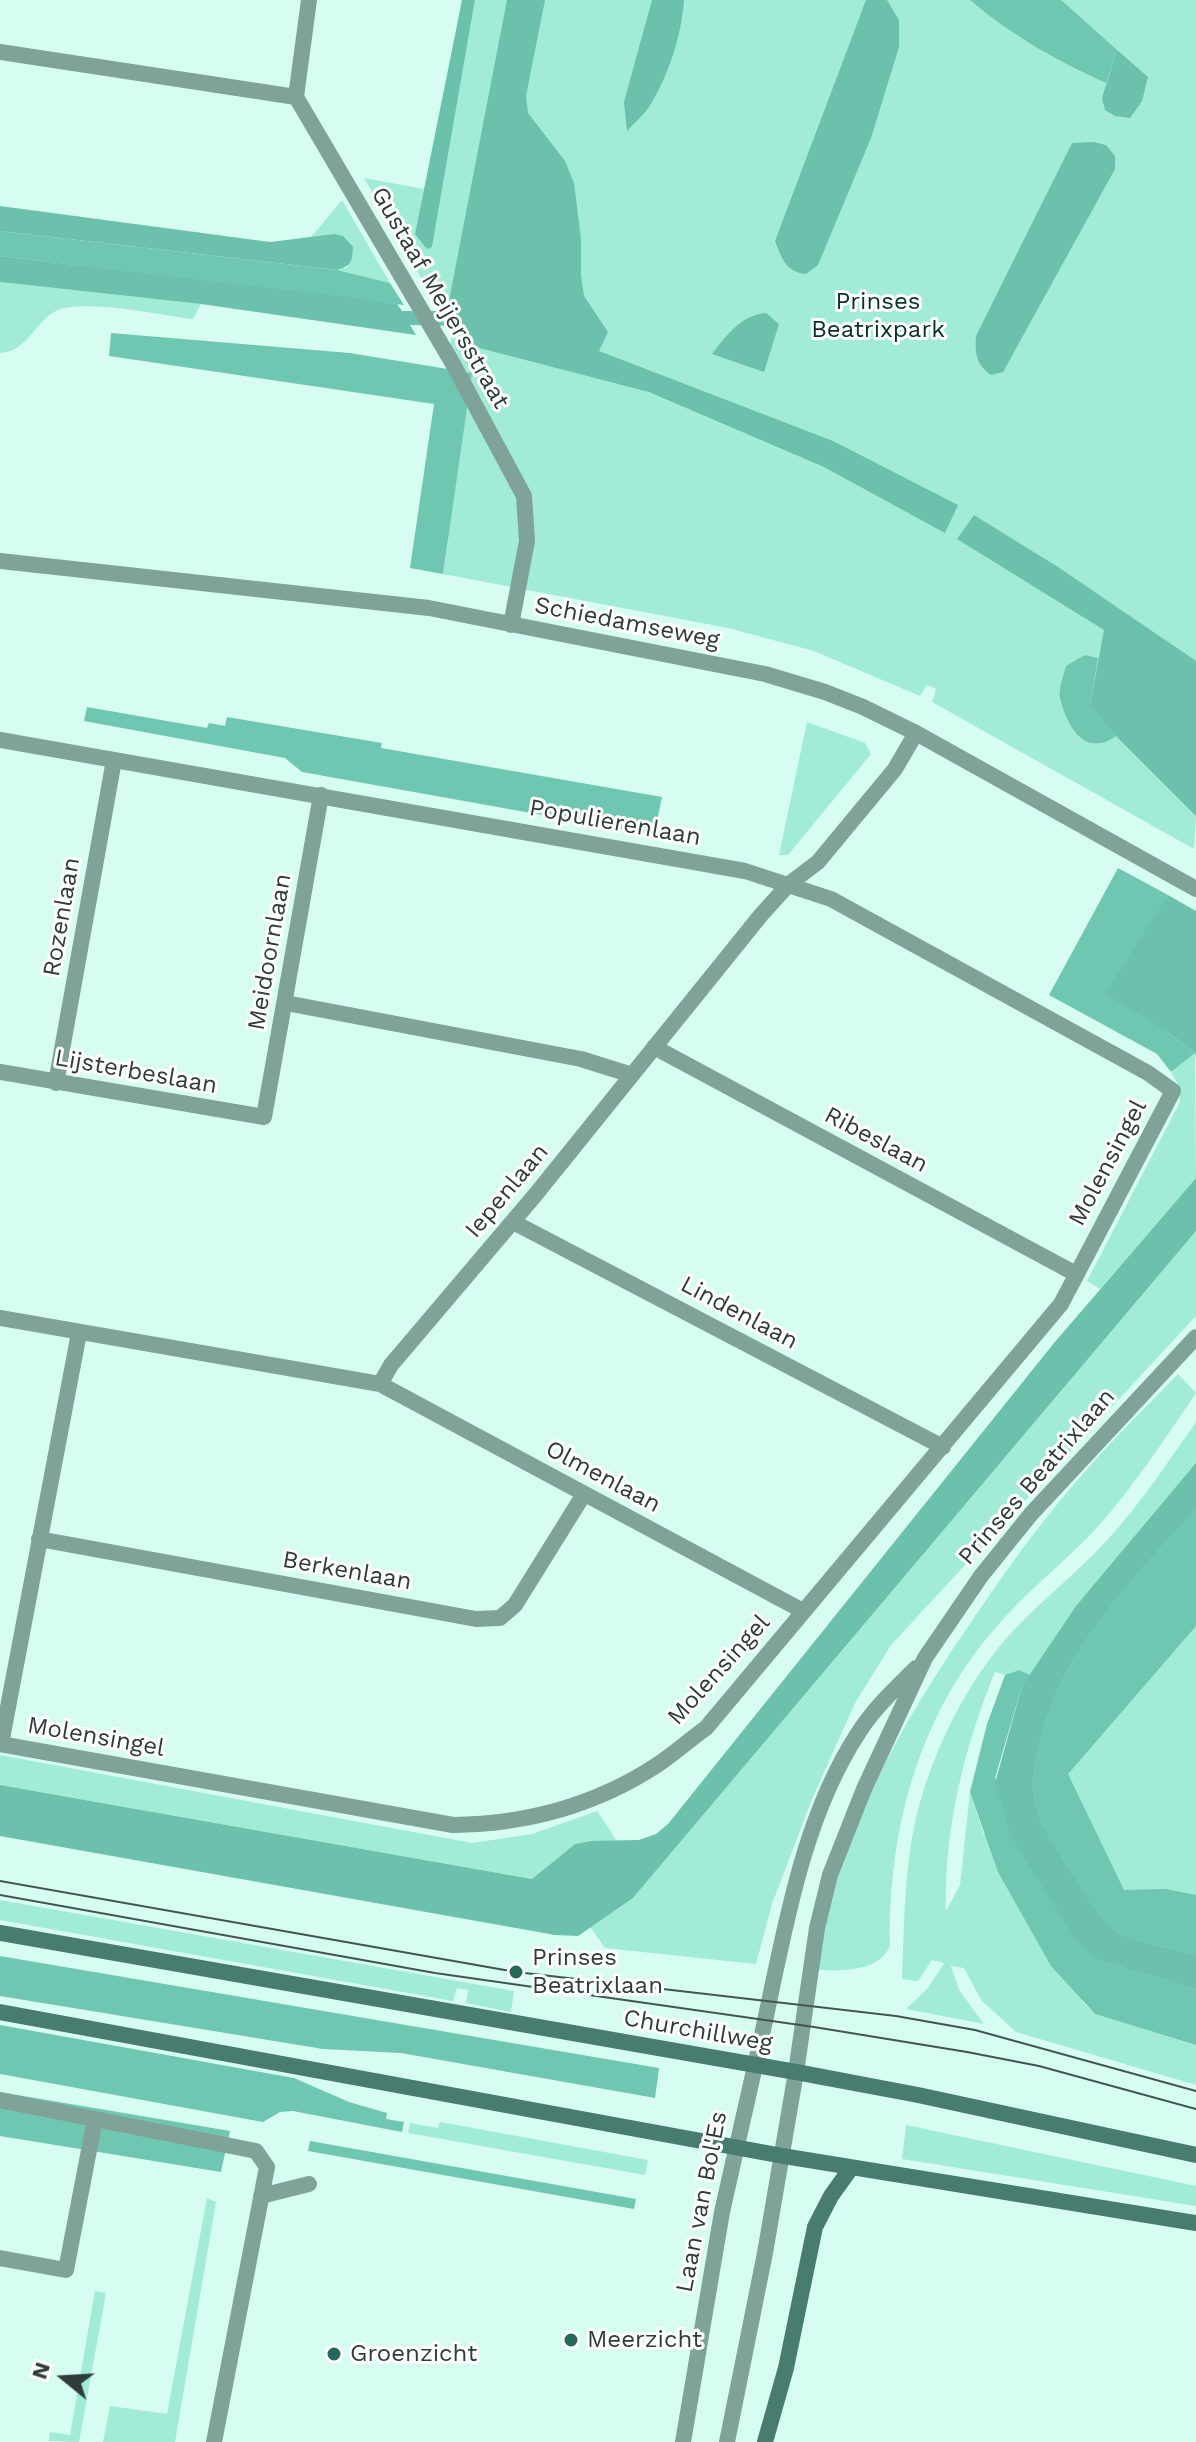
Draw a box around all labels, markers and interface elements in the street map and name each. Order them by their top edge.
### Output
street label: Gustaaf Meijersstraat [365,182,515,414]
park label: Prinses Beatrixpark [811,288,945,344]
street label: Schiedamseweg [532,591,722,655]
street label: Populierenlaan [527,794,703,852]
street label: Rozenlaan [37,855,87,979]
street label: Meidoornlaan [242,872,298,1032]
street label: Lijsterbeslaan [53,1044,219,1100]
street label: Molensingel [1063,1095,1153,1231]
street label: Ribeslaan [819,1101,933,1179]
street label: Iepenlaan [459,1138,555,1244]
street label: Lindenlaan [675,1270,803,1356]
street label: Prinses Beatrixlaan [953,1383,1121,1571]
street label: Olmenlaan [541,1435,665,1519]
street label: Berkenlaan [280,1545,414,1597]
street label: Molensingel [662,1609,776,1731]
street label: Molensingel [25,1711,167,1763]
place label: Prinses Beatrixlaan [532,1944,663,2000]
marker: Prinses Beatrixlaan [507,1963,525,1981]
street label: Churchillweg [621,2004,775,2058]
street label: Laan van Bol'Es [670,2109,734,2295]
place label: Meerzicht [587,2326,702,2354]
marker: Meerzicht [562,2331,580,2349]
north arrow [24,2338,104,2418]
place label: Groenzicht [350,2340,477,2368]
marker: Groenzicht [325,2345,343,2363]
text: N [26,2359,55,2382]

